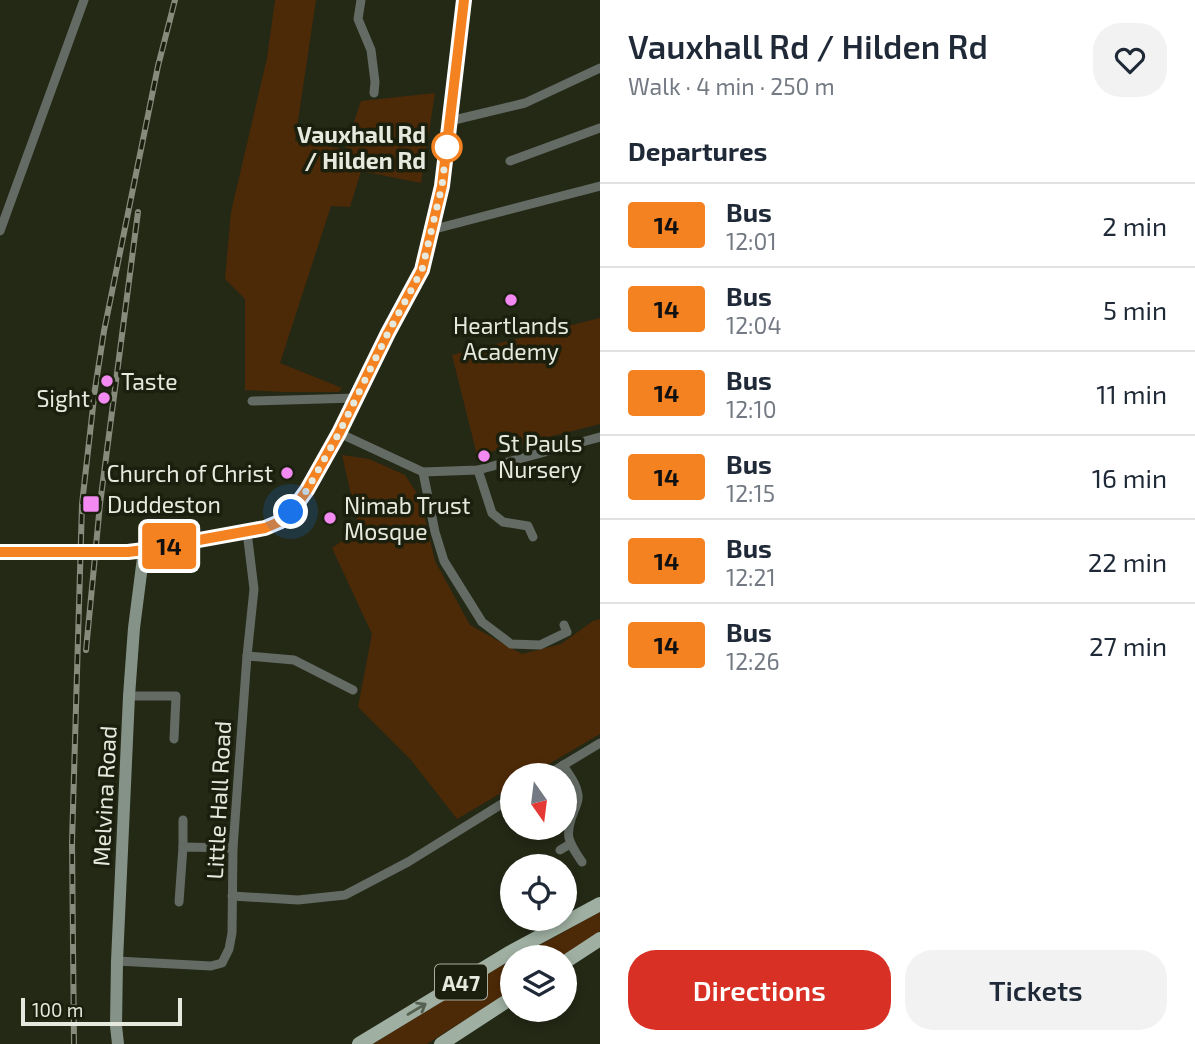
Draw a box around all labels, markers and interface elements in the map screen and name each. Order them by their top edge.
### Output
button: heart [1093,23,1167,97]
text: Vauxhall Rd / Hilden Rd [628,26,988,66]
text: Walk · 4 min · 250 m [628,72,835,100]
place label: Vauxhall Rd / Hilden Rd [297,120,426,174]
marker: Vauxhall Rd / Hilden Rd [432,132,462,162]
text: Departures [628,135,767,166]
text: Bus [726,196,772,227]
text: 14 [654,210,679,239]
text: 2 min [1102,210,1167,241]
text: 12:01 [726,227,777,255]
text: Bus [726,280,772,311]
marker: Heartlands Academy [503,292,519,308]
text: 14 [654,294,679,323]
text: 5 min [1103,294,1167,325]
place label: Heartlands Academy [453,311,569,365]
text: 12:04 [726,311,782,339]
text: Bus [726,364,772,395]
place label: Taste [121,367,178,395]
marker: Taste [99,373,115,389]
text: 14 [654,378,679,407]
text: 11 min [1096,378,1167,409]
place label: Sight [36,384,90,412]
marker: Sight [96,390,112,406]
text: 12:10 [726,395,777,423]
place label: St Pauls Nursery [498,429,582,483]
marker: St Pauls Nursery [476,448,492,464]
text: Bus [726,448,772,479]
place label: Church of Christ [106,459,273,487]
text: 14 [654,462,679,491]
text: 16 min [1092,462,1167,493]
marker: Church of Christ [279,465,295,481]
text: 12:15 [726,479,775,507]
place label: Duddeston [107,490,221,518]
place label: Nimab Trust Mosque [344,491,471,545]
marker: Duddeston [81,494,101,514]
your location [273,494,308,529]
marker: Nimab Trust Mosque [322,510,338,526]
line badge: 14 [138,523,200,569]
text: 14 [156,531,182,560]
text: Bus [726,532,772,563]
text: 14 [654,546,679,575]
text: 22 min [1088,546,1167,577]
text: 12:21 [726,563,776,591]
text: Bus [726,616,772,647]
text: 14 [654,630,679,659]
text: 27 min [1089,630,1167,661]
text: 12:26 [726,647,780,675]
street label: Little Hall Road [200,720,236,880]
street label: Melvina Road [86,725,122,867]
north arrow [500,763,578,840]
map controls [500,763,577,1022]
button: locate [500,854,577,931]
button: layers [500,945,577,1022]
button: Directions [628,950,891,1030]
button: Tickets [905,950,1167,1030]
road number: A47 [435,964,487,1000]
scale bar [21,995,182,1027]
text: 100 m [32,998,83,1021]
one-way arrow [406,1001,426,1015]

